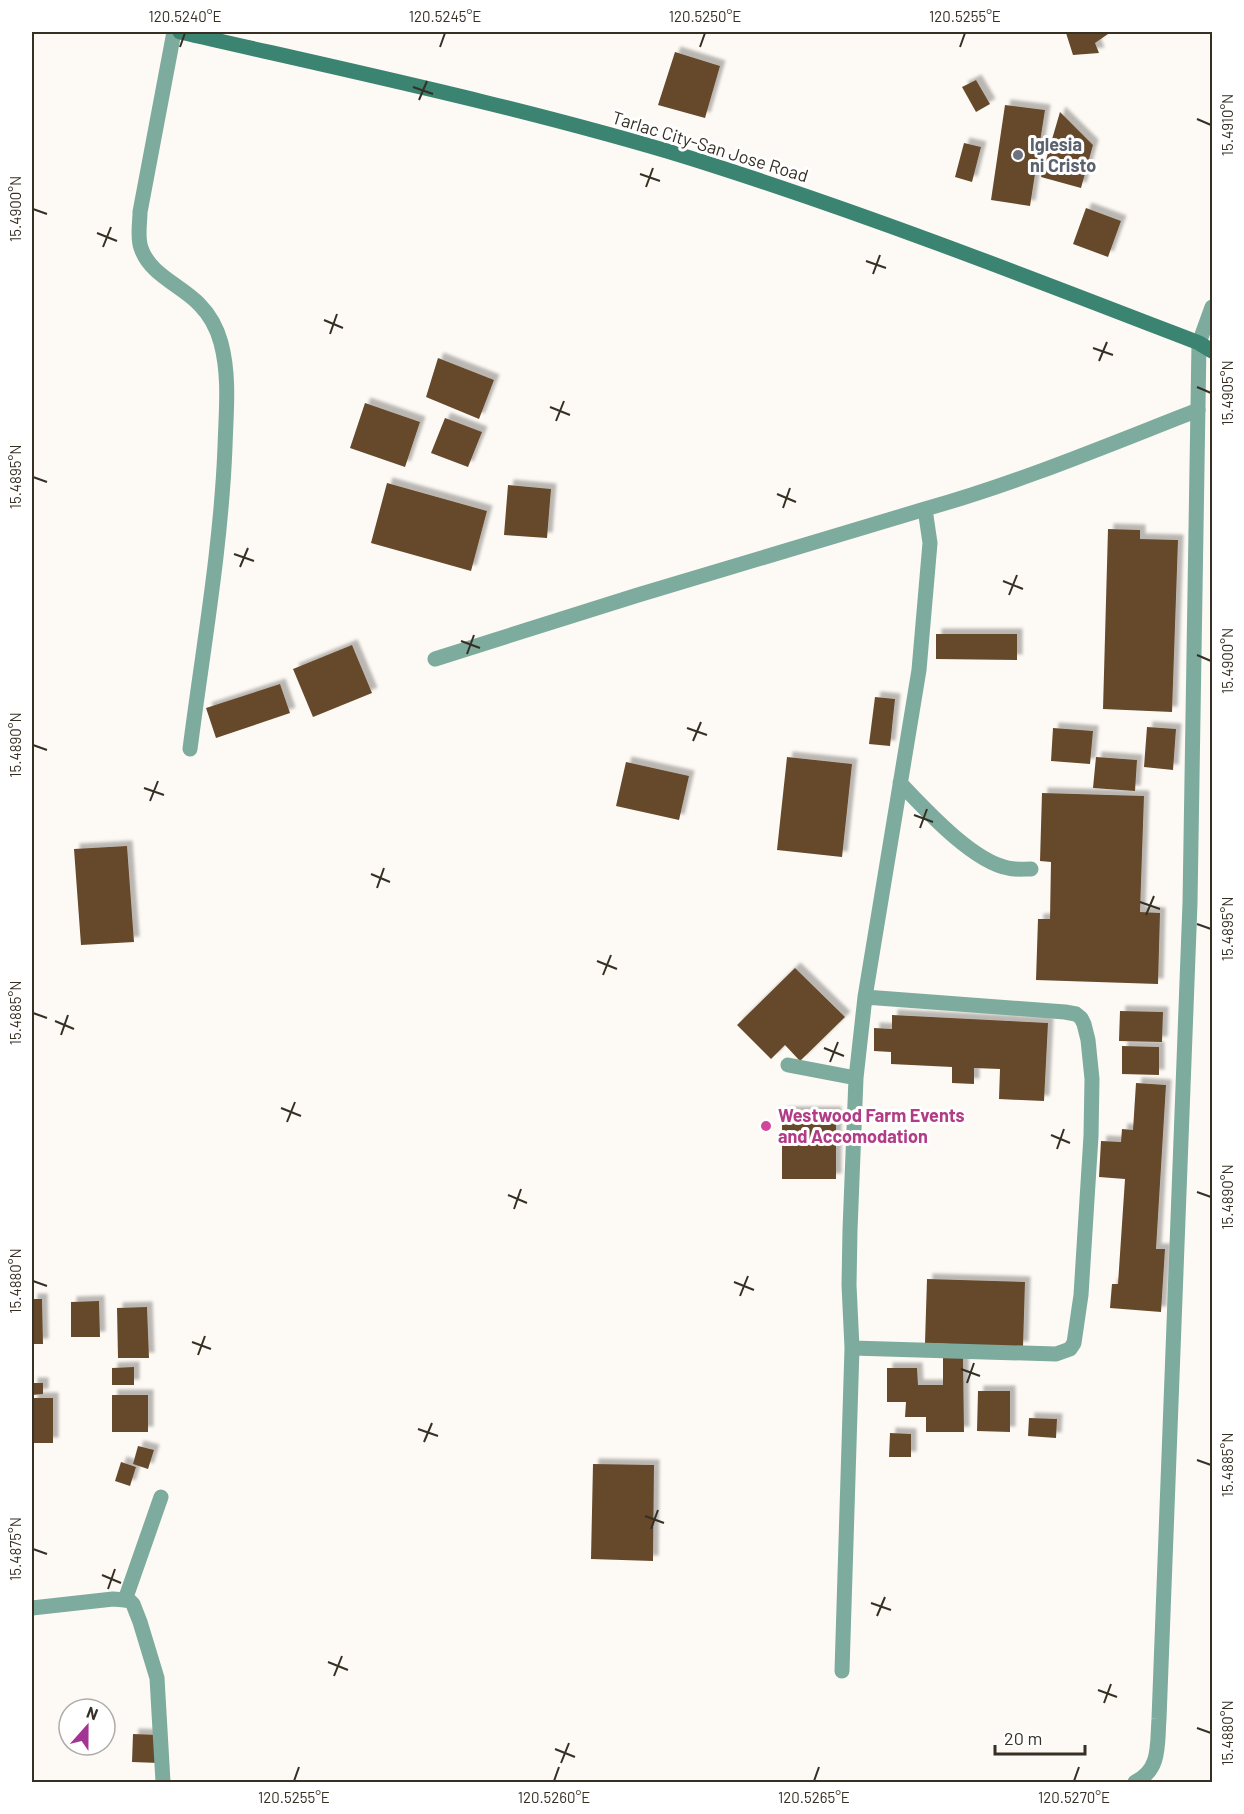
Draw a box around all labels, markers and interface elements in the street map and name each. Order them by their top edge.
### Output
text: 120.5240°E [148,7,222,25]
text: 120.5245°E [409,7,481,25]
text: 120.5250°E [669,7,741,25]
text: 120.5255°E [929,7,1001,25]
text: 15.4910°N [1218,94,1236,156]
street label: Tarlac City-San Jose Road [610,106,811,186]
place label: Iglesia ni Cristo [1030,133,1096,176]
marker: Iglesia ni Cristo [1011,148,1025,162]
text: 15.4900°N [6,176,24,242]
text: 15.4905°N [1218,360,1236,426]
text: 15.4895°N [6,445,24,509]
text: 15.4900°N [1218,628,1236,694]
text: 15.4890°N [6,712,24,778]
text: 15.4895°N [1218,897,1236,961]
text: 15.4885°N [6,981,24,1045]
place label: Westwood Farm Events and Accomodation [778,1104,965,1147]
marker: Westwood Farm Events and Accomodation [759,1119,773,1133]
text: 15.4890°N [1218,1164,1236,1230]
text: 15.4880°N [6,1248,24,1314]
text: 15.4885°N [1218,1433,1236,1497]
text: 15.4875°N [6,1517,24,1581]
north arrow [57,1697,117,1757]
text: 15.4880°N [1218,1700,1236,1766]
text: N [84,1702,101,1723]
scale bar [995,1718,1085,1756]
text: 20 m [1004,1727,1042,1749]
text: 120.5255°E [258,1788,330,1806]
text: 120.5260°E [518,1788,590,1806]
text: 120.5265°E [778,1788,850,1806]
text: 120.5270°E [1038,1788,1110,1806]

